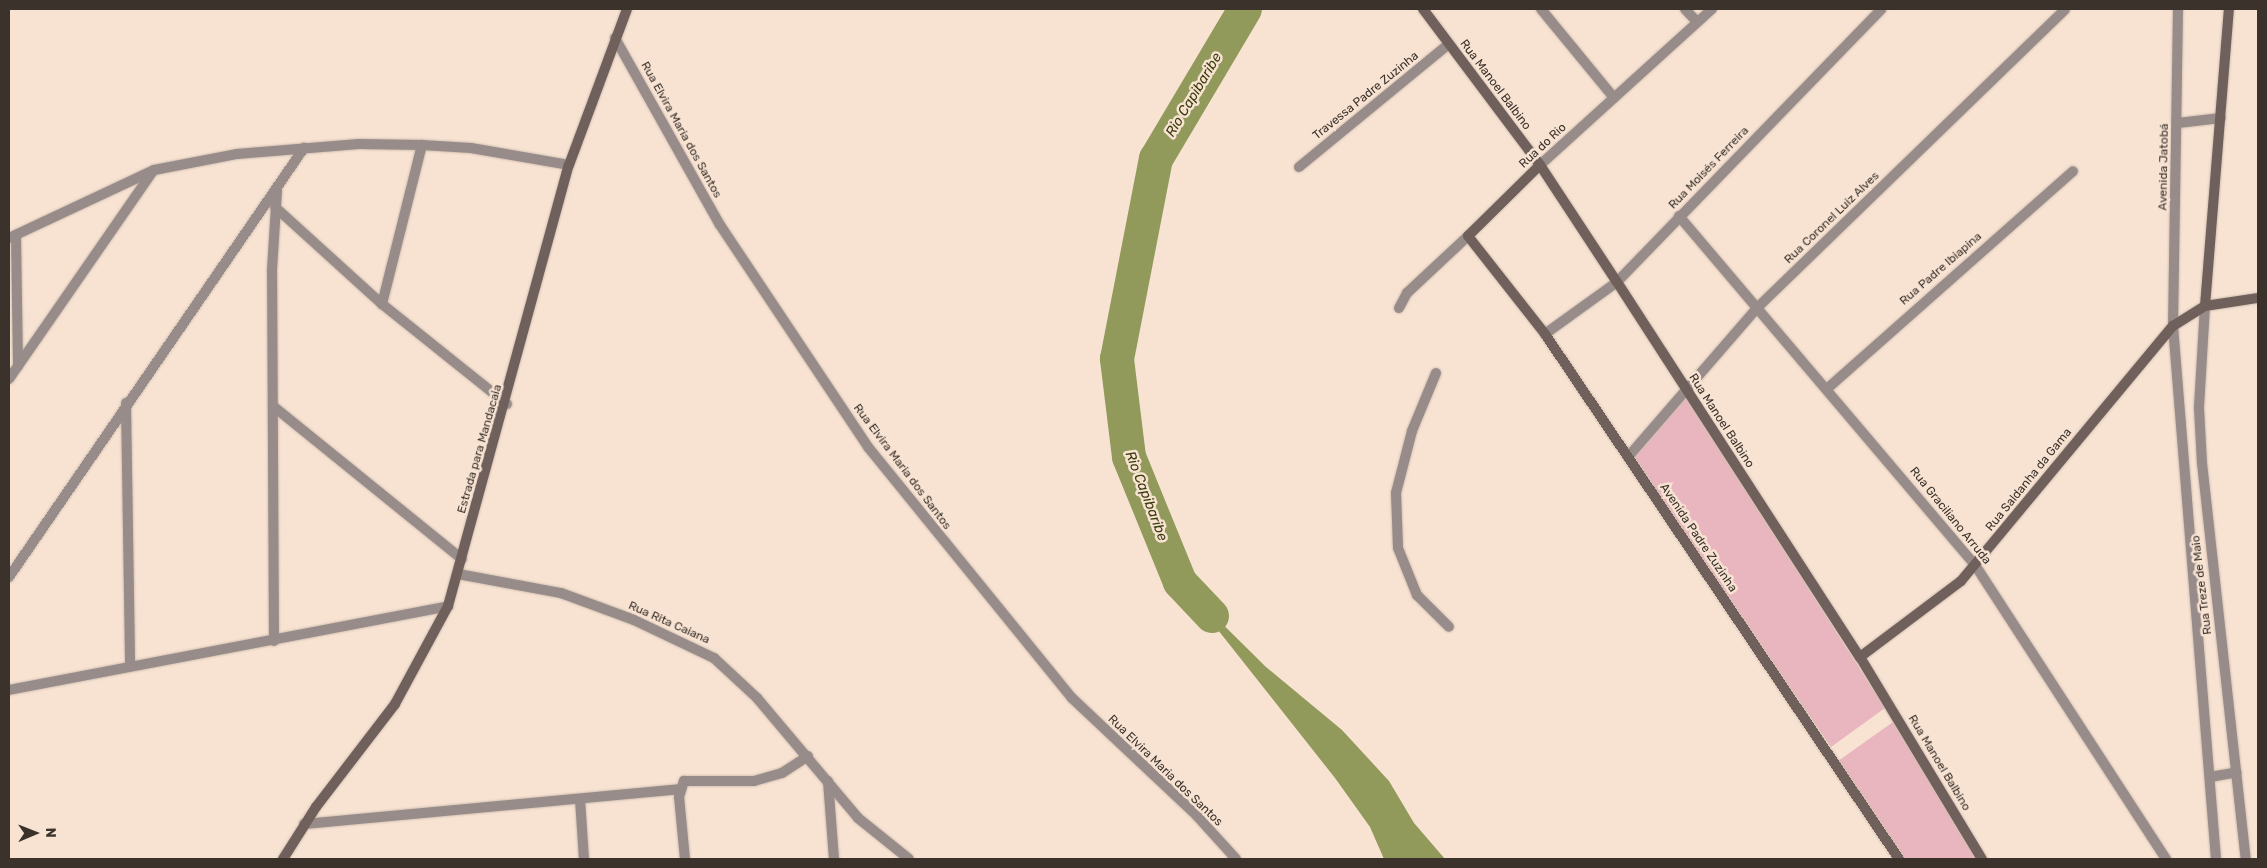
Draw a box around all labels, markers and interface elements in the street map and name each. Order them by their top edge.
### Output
street label: Rua Manoel Balbino [1456,37,1534,133]
street label: Travessa Padre Zuzinha [1310,49,1422,143]
water label: Rio Capibaribe [1162,50,1226,140]
street label: Rua Elvira Maria dos Santos [637,59,725,201]
street label: Rua do Rio [1516,121,1570,171]
street label: Avenida Jatobá [2156,123,2172,211]
street label: Rua Moisés Ferreira [1666,124,1752,212]
street label: Rua Coronel Luiz Alves [1781,169,1883,267]
street label: Rua Padre Ibiapina [1897,229,1985,309]
street label: Rua Manoel Balbino [1685,371,1757,471]
street label: Estrada para Mandacaia [455,383,505,515]
street label: Rua Elvira Maria dos Santos [850,401,954,533]
street label: Rua Saldanha da Gama [1983,426,2075,534]
water label: Rio Capibaribe [1121,449,1171,543]
street label: Rua Graciliano Arruda [1906,464,1994,568]
street label: Avenida Padre Zuzinha [1656,481,1740,595]
street label: Rua Treze de Maio [2189,534,2215,636]
street label: Rua Rita Caiana [626,599,712,647]
street label: Rua Elvira Maria dos Santos [1105,712,1225,830]
street label: Rua Manoel Balbino [1905,712,1973,814]
north arrow [10,808,60,858]
text: N [42,828,59,838]

